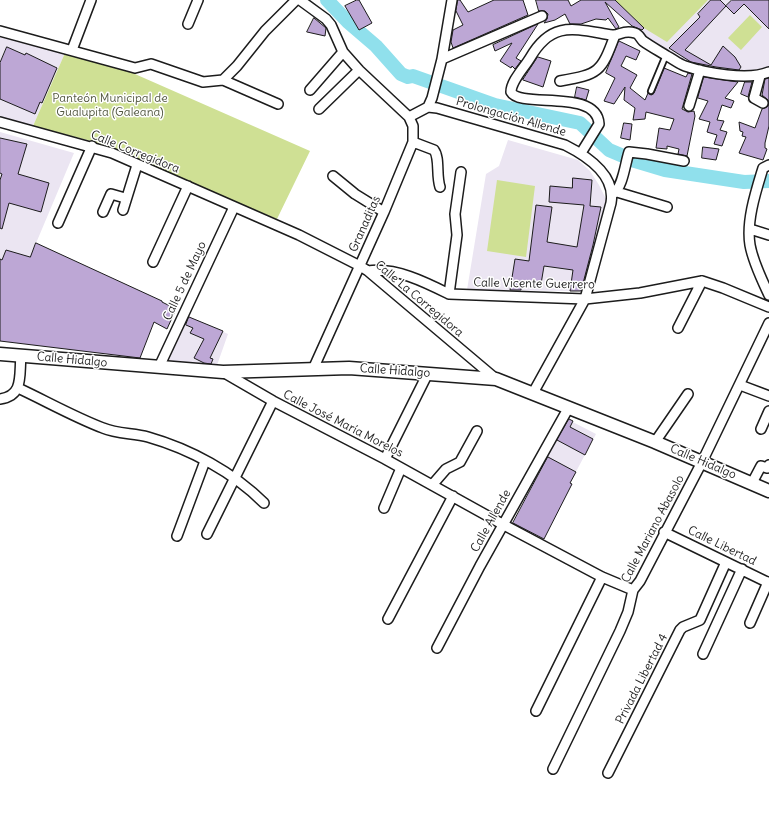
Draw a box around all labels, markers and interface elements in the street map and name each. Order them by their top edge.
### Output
park label: Panteón Municipal de Gualupita (Galeana) [52,92,168,120]
street label: Prolongación Allende [454,94,568,140]
street label: Calle Corregidora [88,128,182,176]
street label: Granaditas [346,194,384,254]
street label: Calle 5 de Mayo [160,239,210,323]
street label: Calle La Corregidora [372,258,466,340]
street label: Calle Vicente Guerrero [473,276,595,292]
street label: Calle Hidalgo [36,350,108,370]
street label: Calle Hidalgo [359,361,431,381]
street label: Calle José María Morelos [280,387,406,461]
street label: Calle Hidalgo [668,442,738,482]
street label: Calle Mariano Abasolo [619,473,687,585]
street label: Calle Allende [468,487,514,555]
street label: Calle Libertad [685,523,759,569]
street label: Privada Libertad 4 [613,632,671,726]

